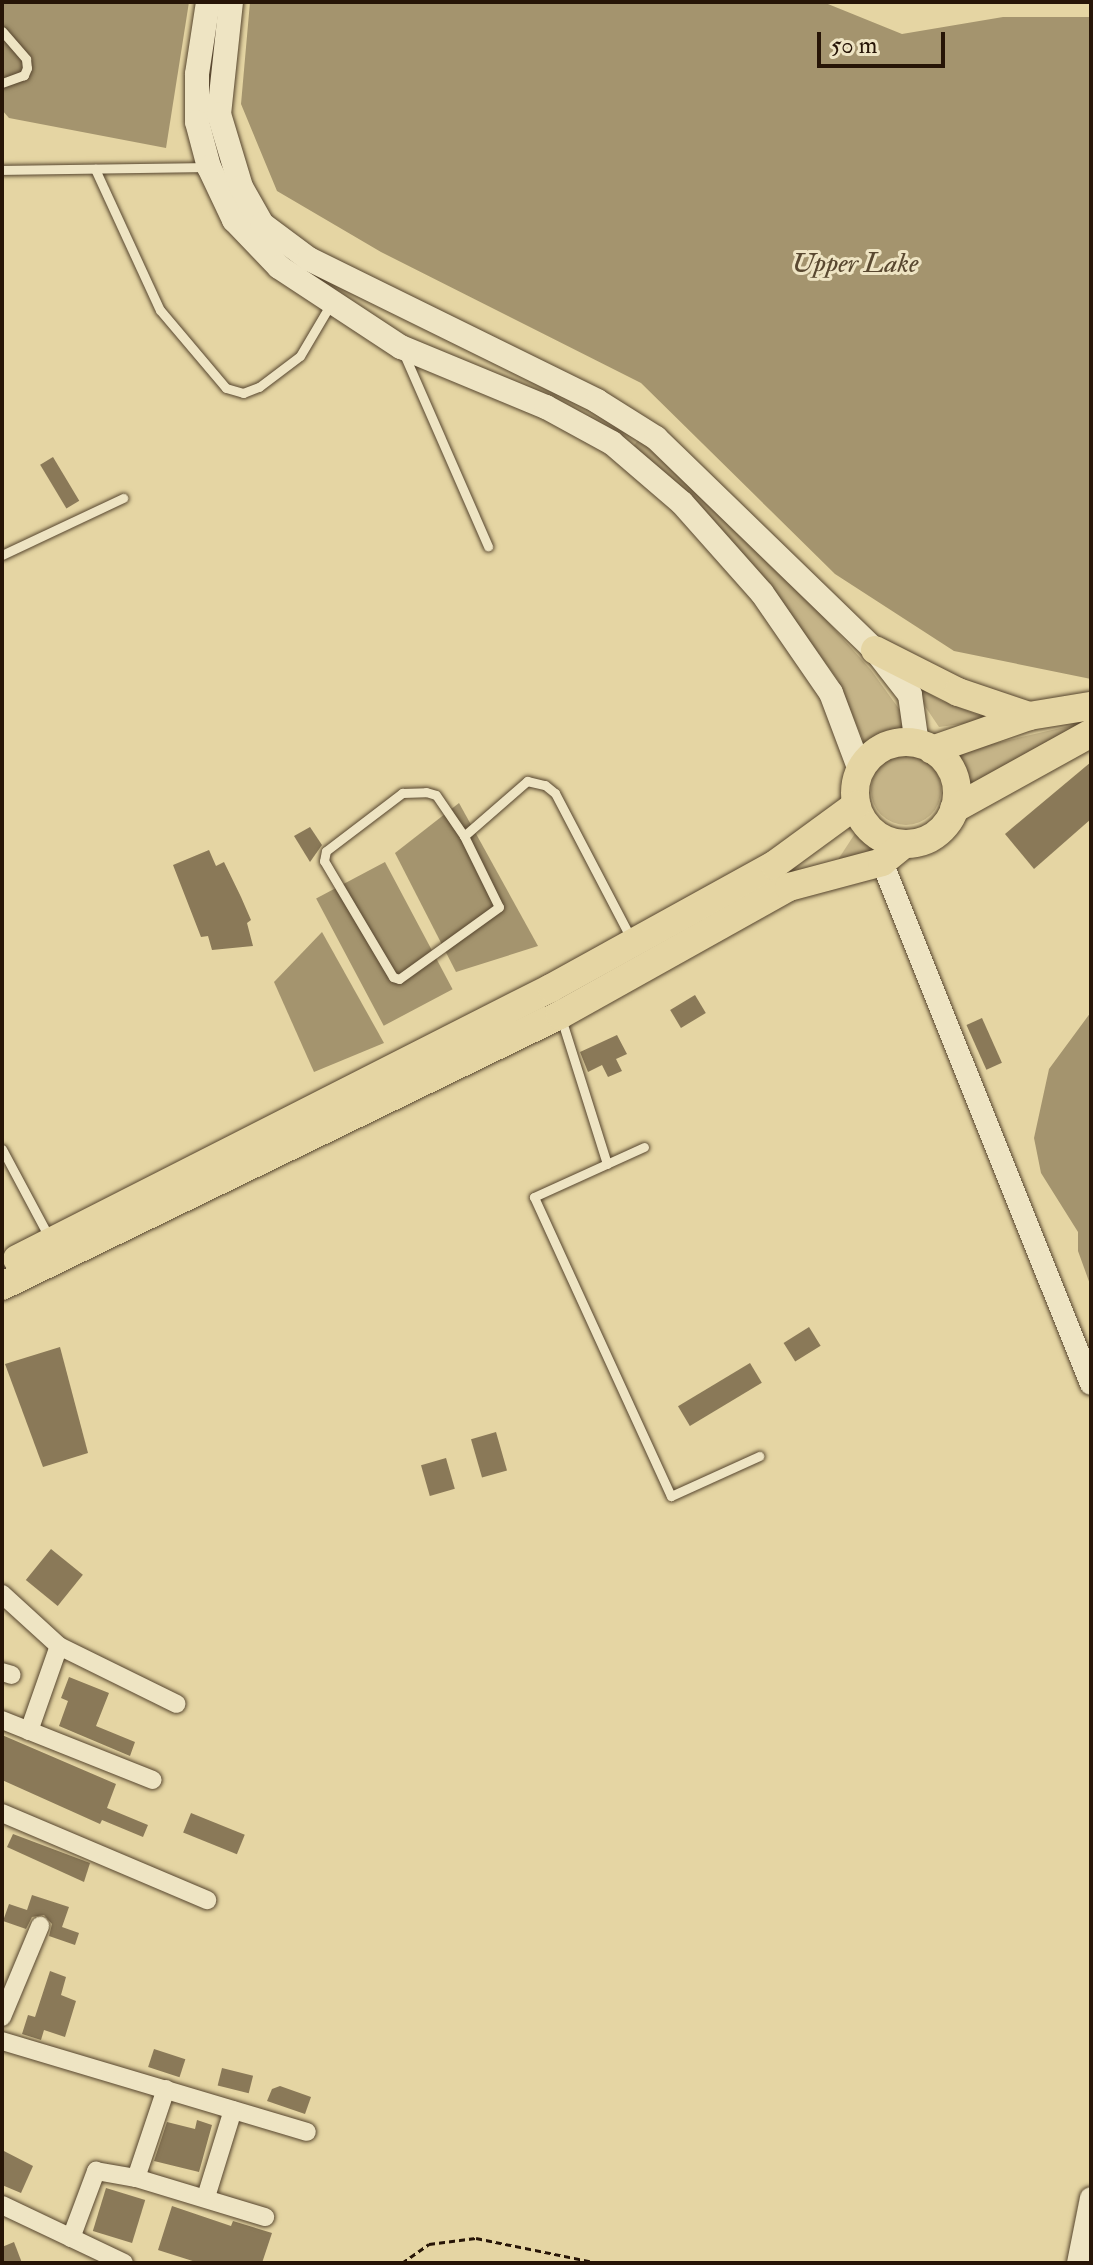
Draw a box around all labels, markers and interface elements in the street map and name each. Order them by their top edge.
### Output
scale bar [821,16,949,66]
text: 50 m [831,30,877,61]
water label: Upper Lake [792,247,918,281]

